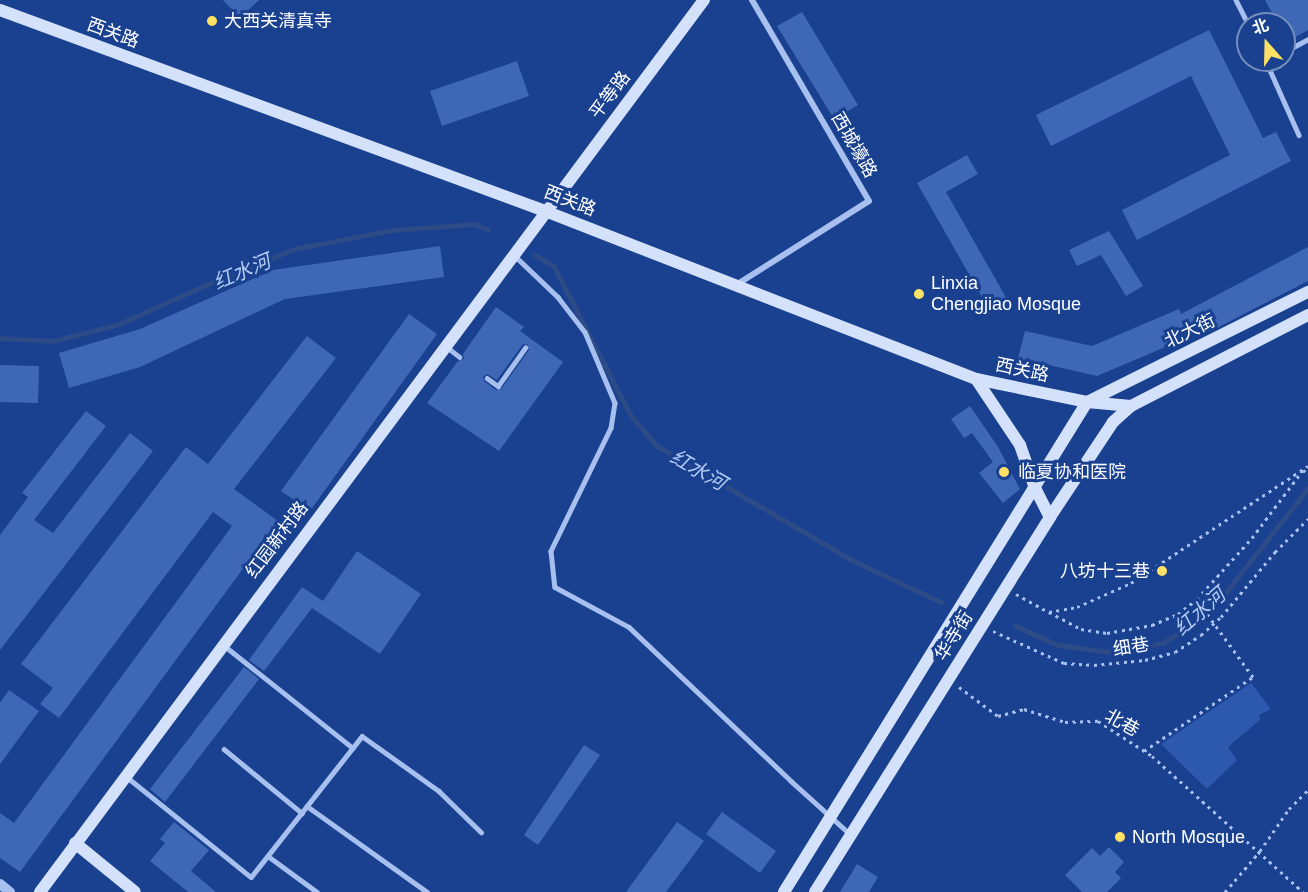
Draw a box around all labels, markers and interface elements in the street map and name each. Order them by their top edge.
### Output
place label: 大西关清真寺 [224,10,332,32]
north arrow [1236,12,1296,72]
street label: 西关路 [84,14,142,52]
marker: 大西关清真寺 [205,14,219,28]
text: 北 [1250,16,1271,37]
street label: 平等路 [585,67,635,123]
street label: 西城壕路 [827,108,881,182]
street label: 西关路 [541,181,599,221]
water label: 红水河 [210,249,274,295]
place label: Linxia Chengjiao Mosque [931,273,1081,316]
marker: Linxia Chengjiao Mosque [912,287,926,301]
street label: 北大街 [1161,309,1219,353]
street label: 西关路 [993,354,1051,386]
water label: 红水河 [666,445,730,495]
place label: 临夏协和医院 [1018,461,1126,483]
marker: 临夏协和医院 [995,463,1013,481]
street label: 红园新村路 [241,498,313,582]
place label: 八坊十三巷 [1060,560,1150,582]
marker: 八坊十三巷 [1155,564,1169,578]
water label: 红水河 [1169,583,1231,641]
street label: 华寺街 [931,607,977,665]
street label: 细巷 [1112,634,1150,660]
street label: 北巷 [1101,705,1143,741]
place label: North Mosque [1132,826,1245,848]
marker: North Mosque [1113,830,1127,844]

